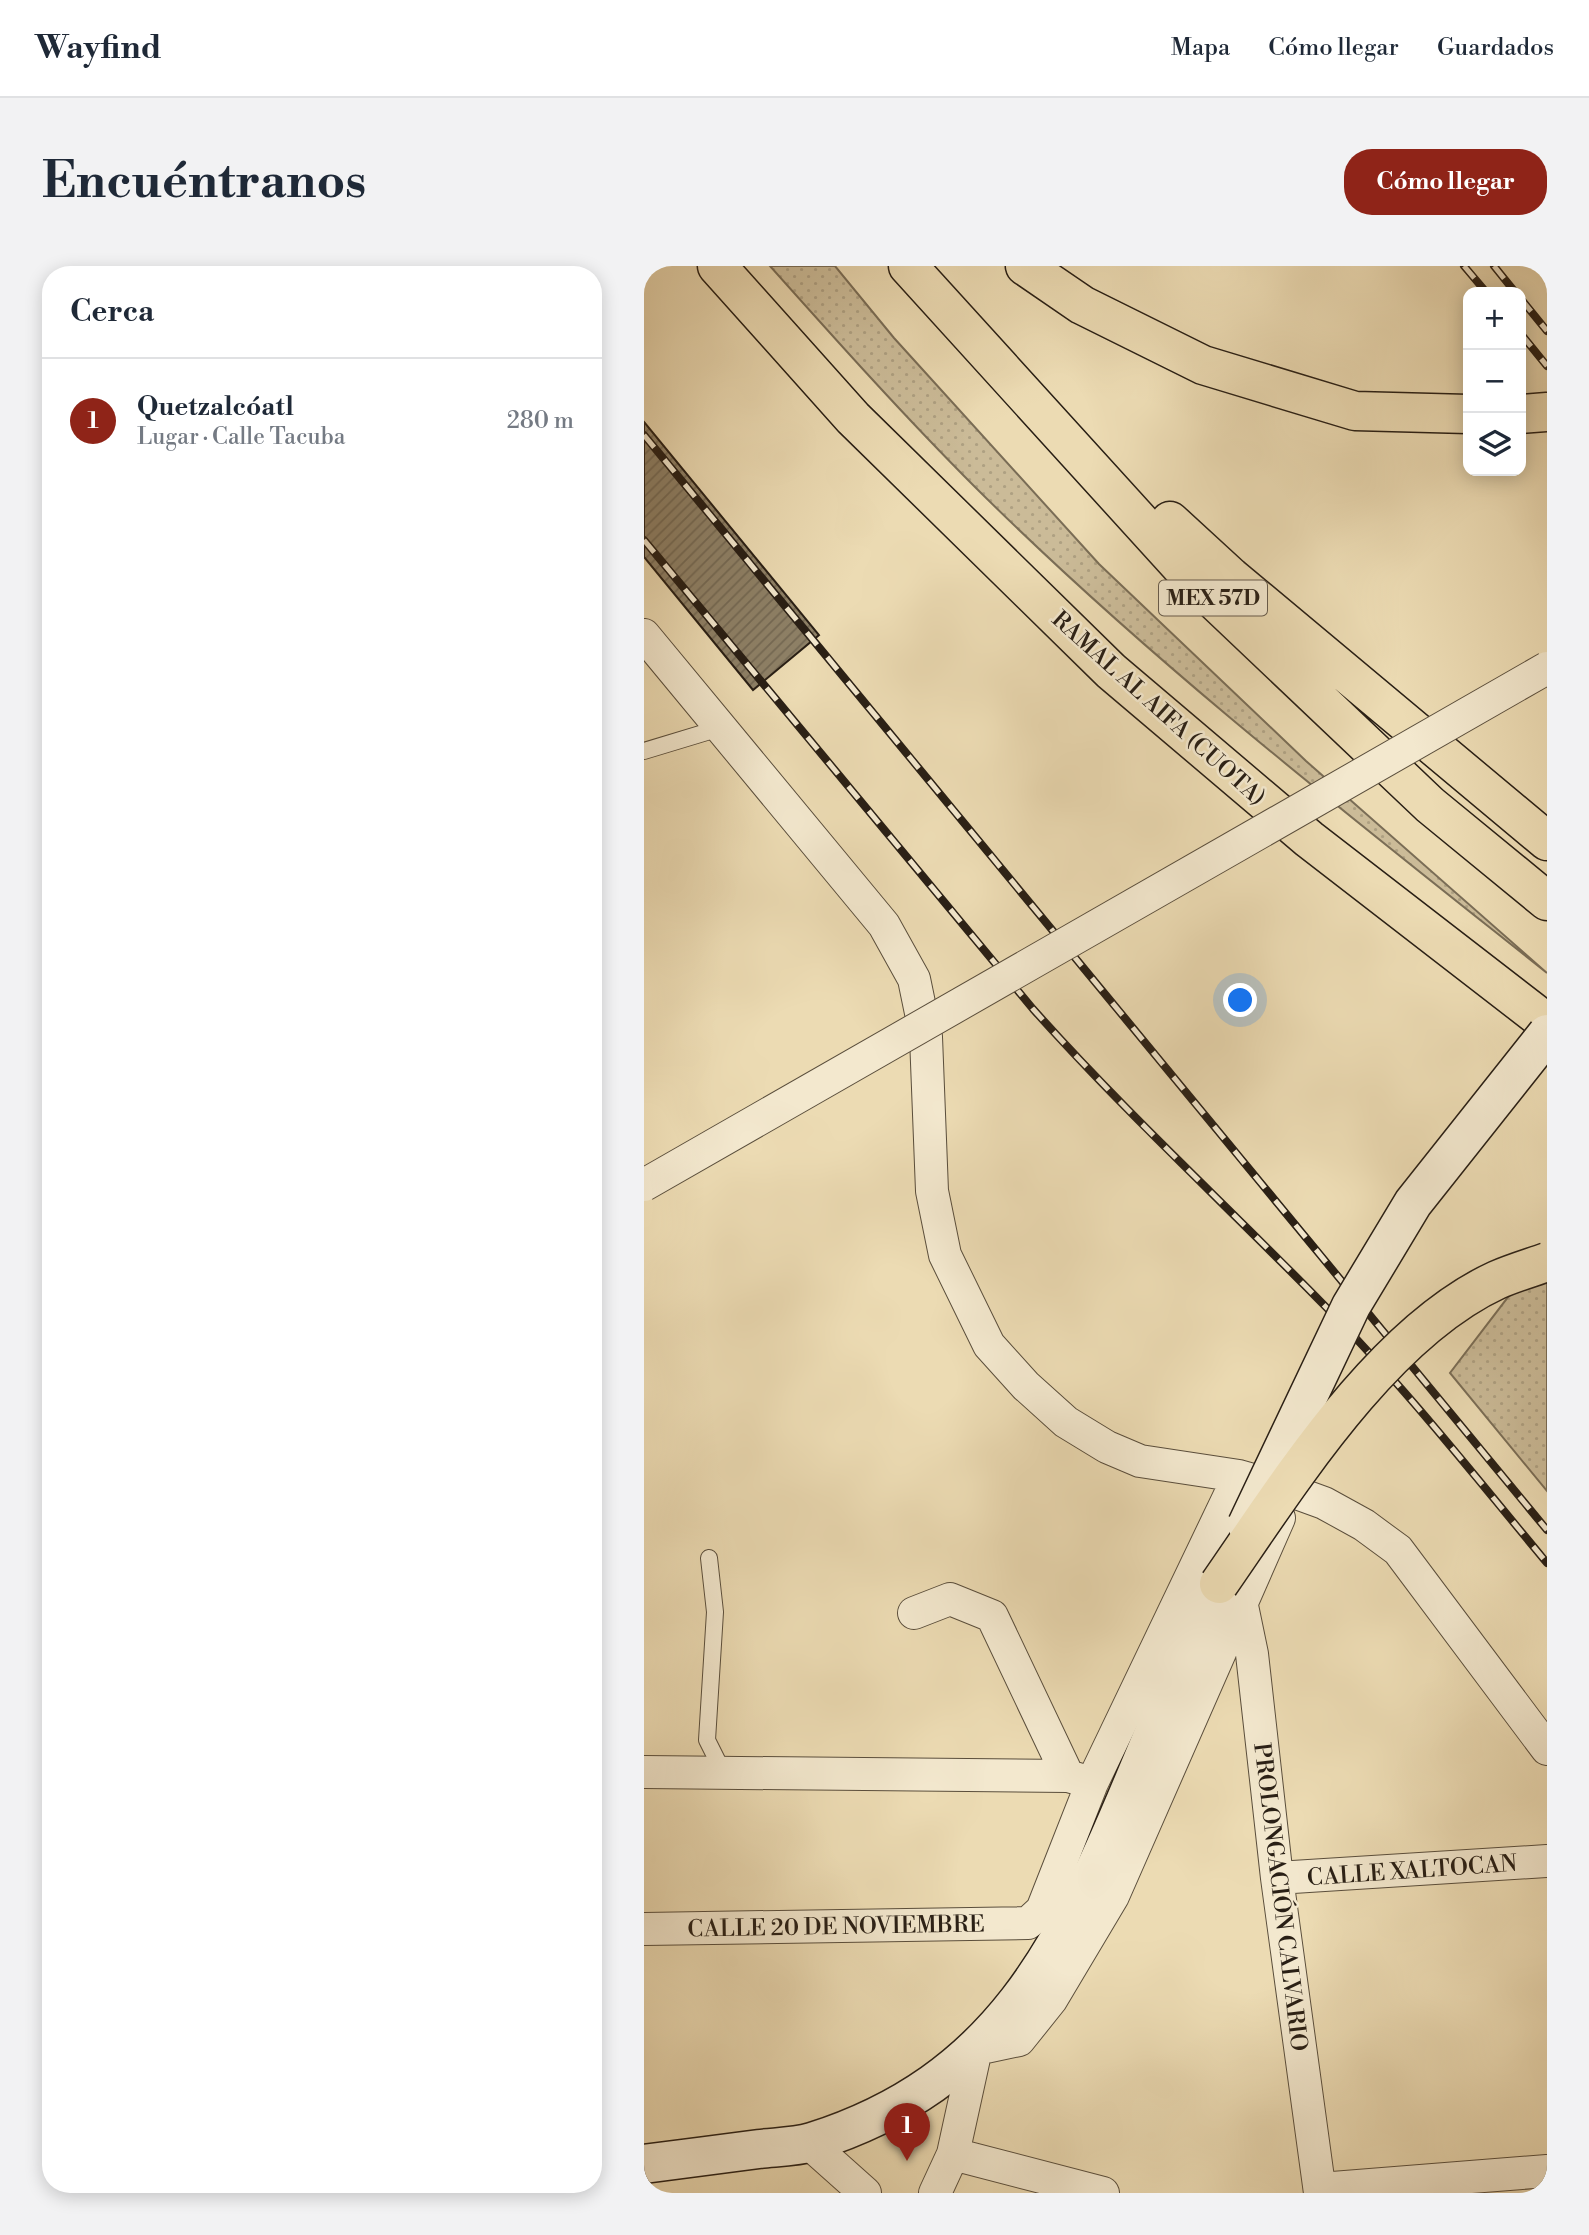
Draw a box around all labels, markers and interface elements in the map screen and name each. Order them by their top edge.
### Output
text: Wayfind [35,28,162,69]
text: Mapa [1171,33,1230,63]
text: Cómo llegar [1268,33,1399,63]
text: Guardados [1437,33,1554,63]
button: Cómo llegar [1344,149,1547,215]
text: Encuéntranos [42,152,366,213]
map controls [1463,287,1526,476]
button: + [1463,287,1526,350]
text: Cerca [70,293,154,331]
button: − [1463,350,1526,413]
text: Quetzalcóatl [137,391,294,423]
text: 1 [87,407,99,435]
text: 280 m [507,407,574,435]
button: layers [1463,413,1526,476]
text: Lugar · Calle Tacuba [137,423,345,451]
road number: MEX 57D [1159,580,1267,616]
street label: RAMAL AL AIFA (CUOTA) [1046,605,1271,812]
your location [1223,983,1257,1017]
street label: PROLONGACIÓN CALVARIO [1247,1741,1316,2053]
street label: CALLE XALTOCAN [1306,1850,1518,1892]
street label: CALLE 20 DE NOVIEMBRE [687,1910,985,1944]
pin: 1 [884,2103,930,2161]

